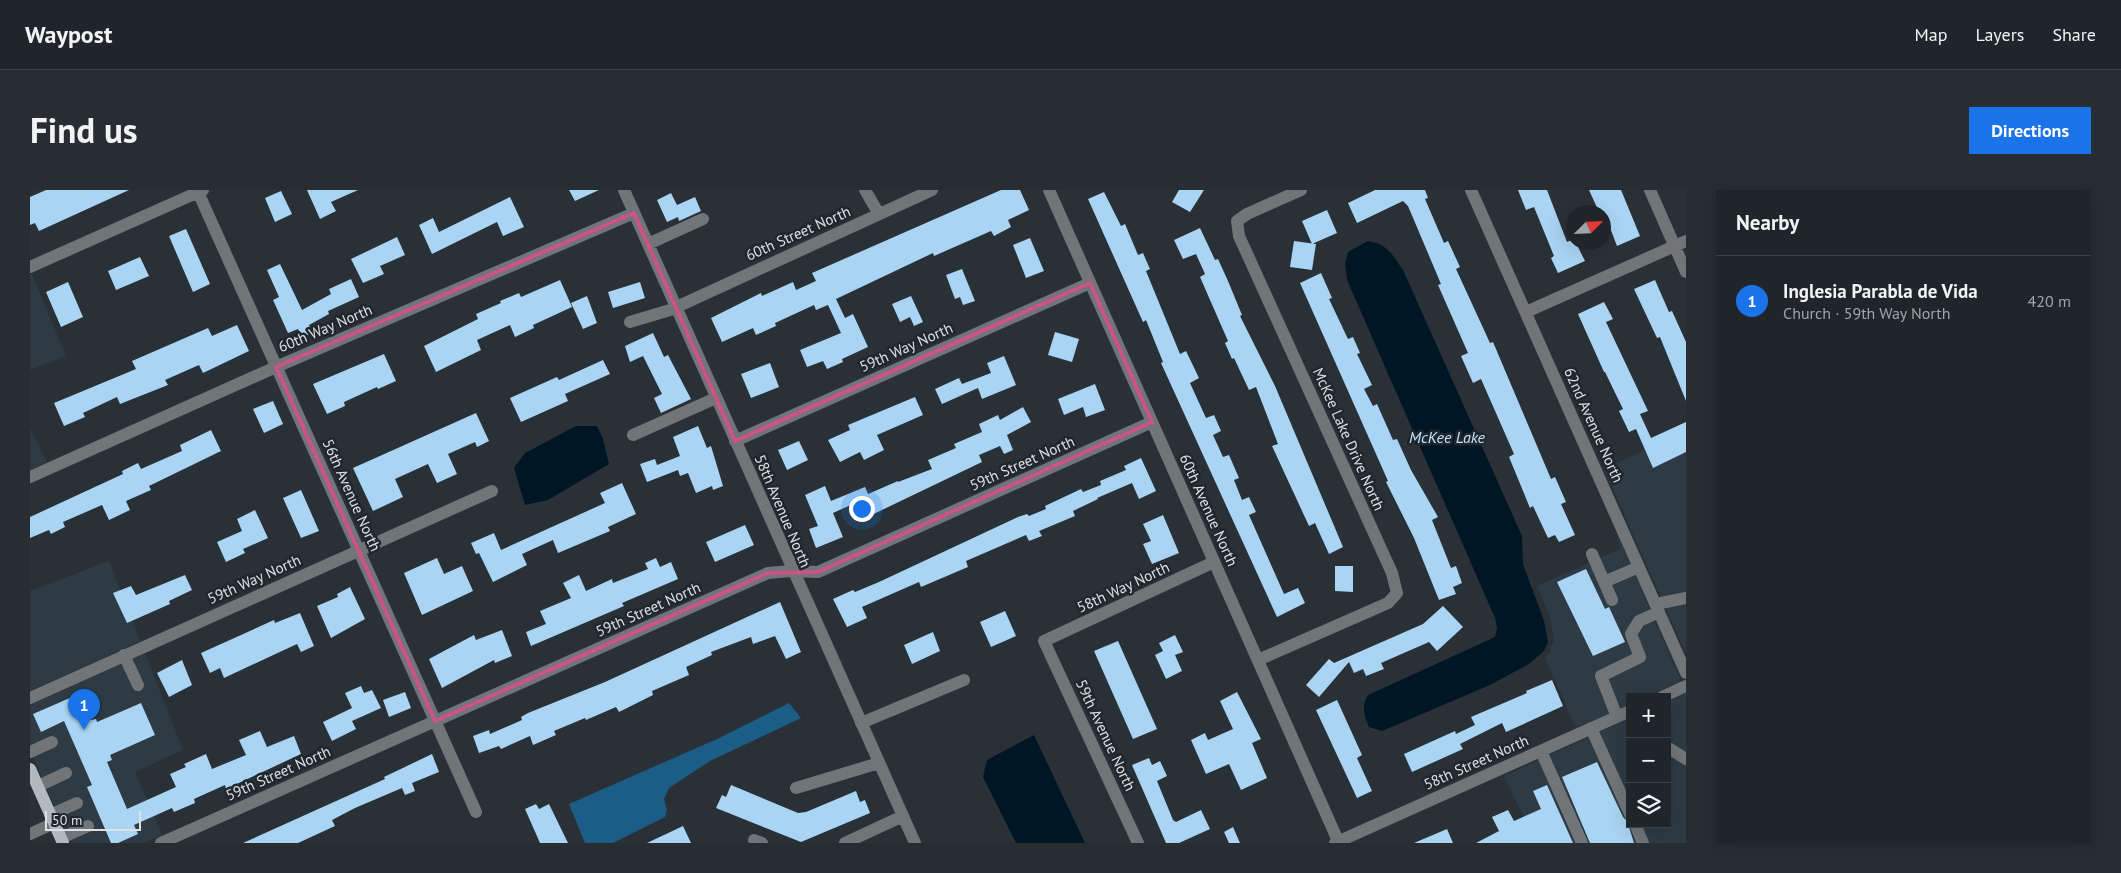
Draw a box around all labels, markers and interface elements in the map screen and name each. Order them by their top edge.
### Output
text: Waypost [25,19,112,50]
text: Map [1915,23,1947,46]
text: Layers [1975,23,2024,46]
text: Share [2052,23,2096,46]
text: Find us [30,107,138,153]
button: Directions [1969,107,2091,154]
street label: 60th Street North [743,201,853,265]
north arrow [1566,205,1611,250]
text: Nearby [1736,209,1799,236]
text: Inglesia Parabla de Vida [1783,279,1978,303]
text: 1 [1747,291,1757,311]
text: 420 m [2028,291,2071,311]
street label: 60th Way North [275,300,375,356]
text: Church · 59th Way North [1783,303,1950,323]
street label: 59th Way North [856,318,956,376]
street label: McKee Lake Drive North [1309,365,1389,513]
street label: 62nd Avenue North [1560,365,1628,485]
water label: McKee Lake [1409,427,1486,447]
street label: 59th Street North [967,431,1077,495]
street label: 56th Avenue North [319,436,385,554]
street label: 60th Avenue North [1176,451,1242,569]
street label: 58th Avenue North [751,452,815,570]
your location [849,496,875,522]
street label: 59th Way North [204,550,304,608]
street label: 58th Way North [1074,557,1172,617]
street label: 59th Street North [593,577,703,641]
street label: 59th Avenue North [1072,676,1140,794]
pin: 1 [68,689,100,730]
map controls [1626,693,1671,828]
button: + [1626,693,1671,738]
street label: 58th Street North [1421,730,1531,794]
button: − [1626,738,1671,783]
street label: 59th Street North [223,741,333,805]
button: layers [1626,783,1671,828]
scale bar [45,808,141,831]
text: 50 m [52,811,82,829]

